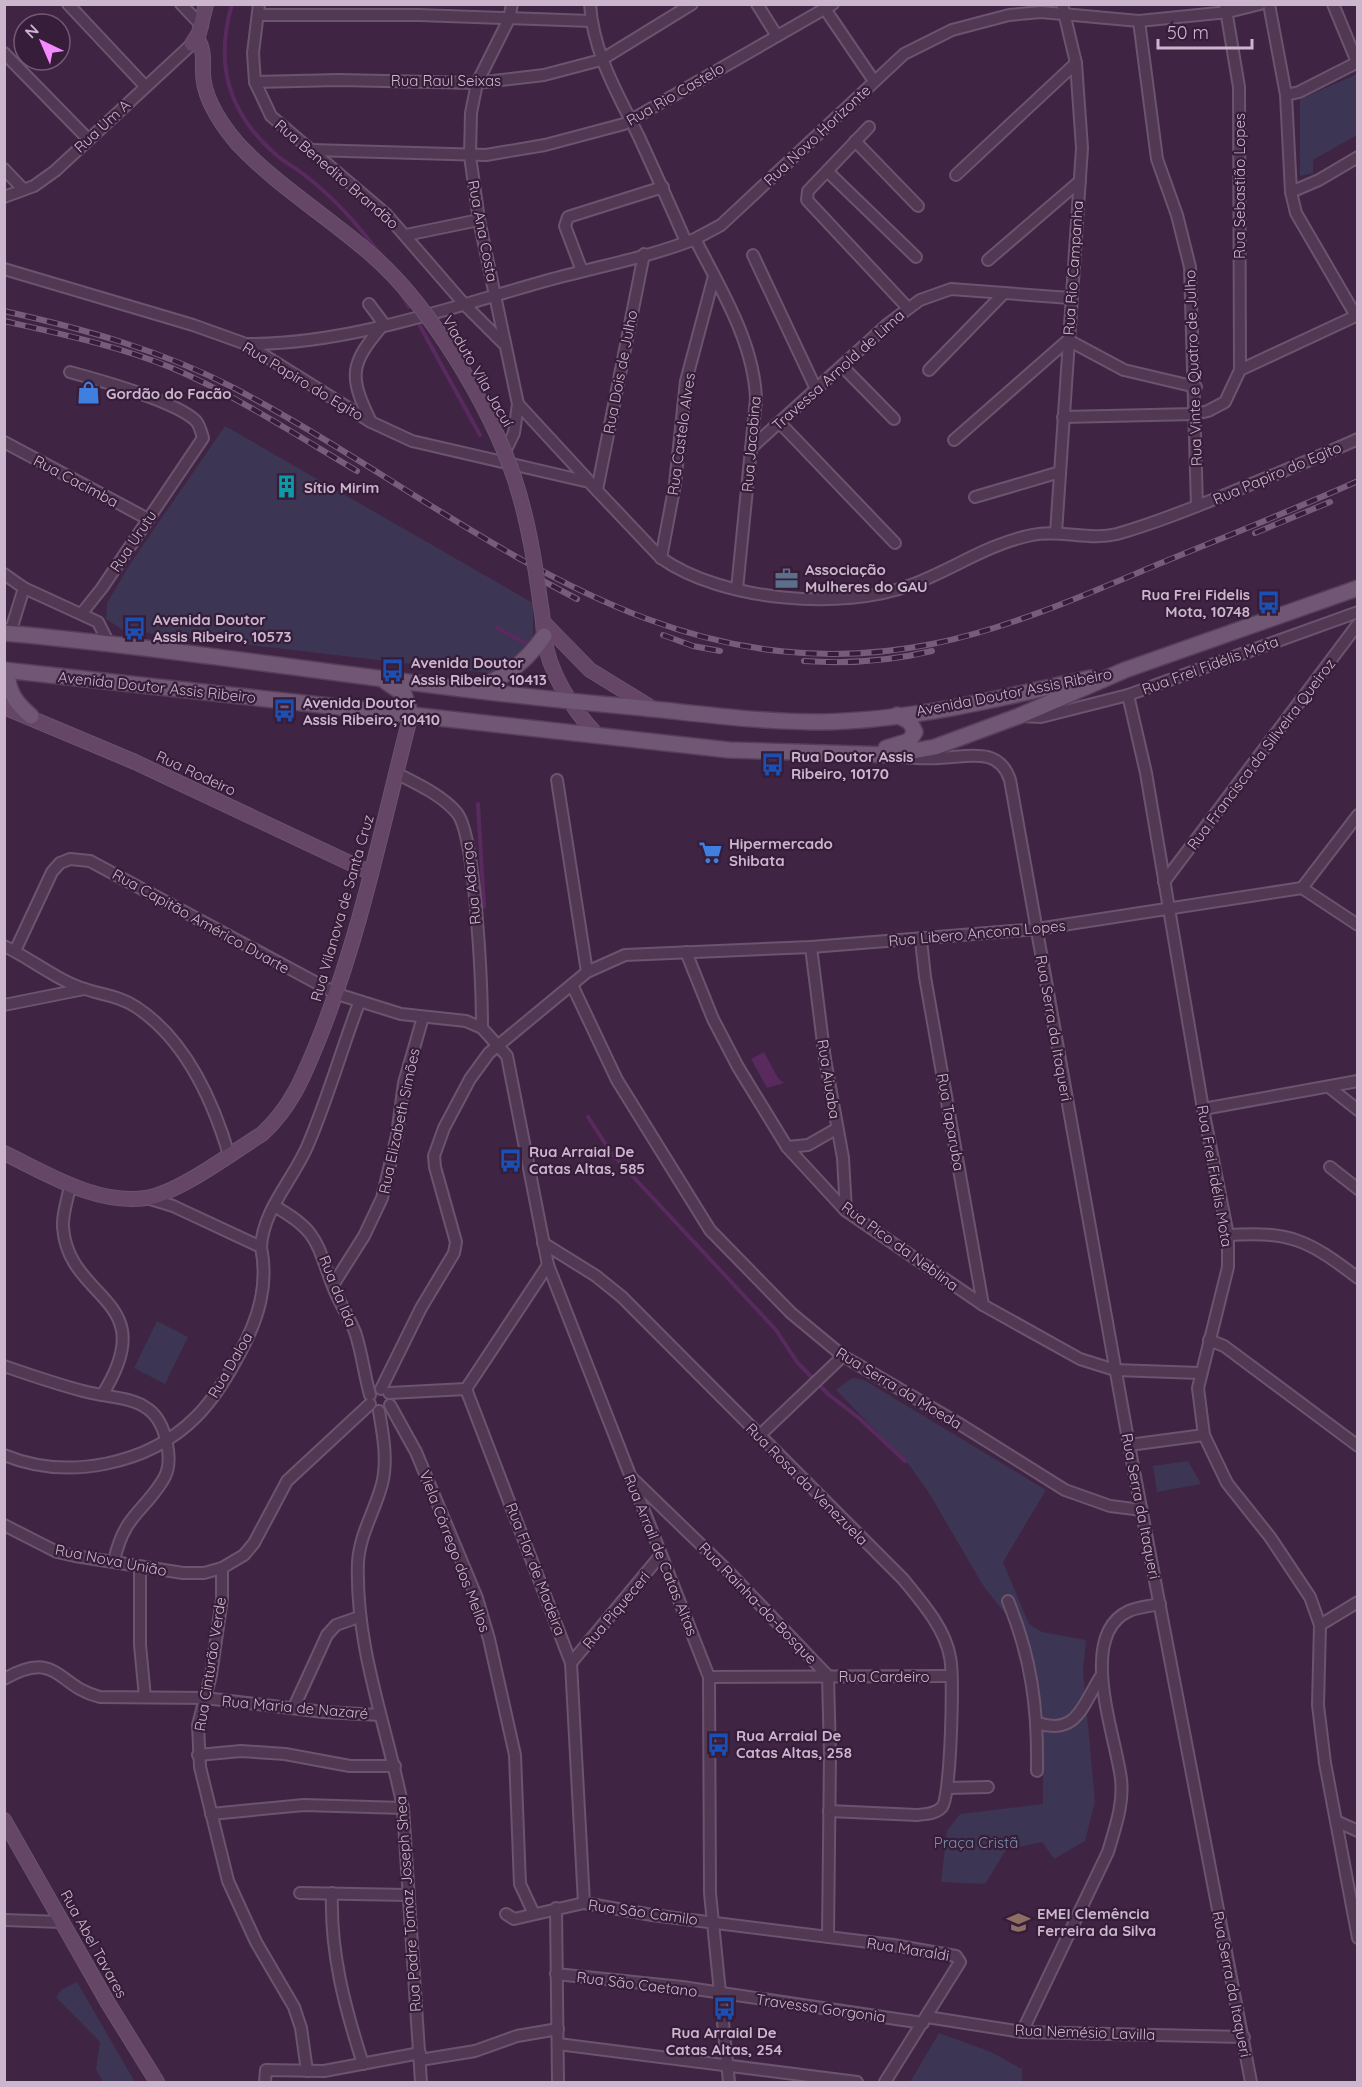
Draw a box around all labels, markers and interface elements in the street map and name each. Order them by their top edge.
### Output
north arrow [12,12,72,72]
scale bar [1158,12,1252,50]
text: N [20,20,43,42]
text: 50 m [1167,21,1209,44]
street label: Rua Rio Castelo [623,58,727,130]
street label: Rua Raul Seixas [391,71,501,90]
street label: Rua Novo Horizonte [759,80,875,190]
street label: Rua Um A [70,95,134,157]
street label: Rua Sebastião Lopes [1230,113,1249,259]
street label: Rua Benedito Brandão [271,115,403,233]
street label: Rua Ana Costa [464,179,502,283]
street label: Rua Rio Campanha [1059,200,1087,336]
street label: Rua Vinte e Quatro de Julho [1180,270,1206,466]
street label: Travessa Arnold de Lima [768,305,908,435]
street label: Rua Dois de Julho [599,308,641,436]
street label: Viaduto Vila Jacuí [438,312,518,431]
street label: Rua Papiro do Egito [239,337,367,425]
street label: Rua Castelo Alves [663,371,699,497]
shop icon: Gordão do Facão [75,380,101,406]
place label: Gordão do Facão [106,384,232,403]
street label: Rua Jacobina [737,395,765,493]
street label: Rua Papiro do Egito [1210,437,1344,509]
street label: Rua Cacimba [30,451,122,511]
building icon: Sítio Mirim [273,474,299,500]
place label: Sítio Mirim [304,478,379,497]
street label: Rua Urutu [105,507,161,575]
place label: Associação Mulheres do GAU [805,560,928,596]
office icon: Associação Mulheres do GAU [774,565,800,591]
place label: Rua Frei Fidelis Mota, 10748 [1141,585,1250,621]
bus stop icon: Rua Frei Fidelis Mota, 10748 [1255,590,1281,616]
place label: Avenida Doutor Assis Ribeiro, 10573 [153,610,292,646]
bus stop icon: Avenida Doutor Assis Ribeiro, 10573 [122,615,148,641]
street label: Rua Frei Fidélis Mota [1139,631,1281,699]
place label: Avenida Doutor Assis Ribeiro, 10413 [411,653,547,689]
street label: Rua Francisca da Siliveira Queiroz [1183,655,1339,853]
bus stop icon: Avenida Doutor Assis Ribeiro, 10413 [380,658,406,684]
street label: Avenida Doutor Assis Ribeiro [915,664,1113,720]
street label: Avenida Doutor Assis Ribeiro [57,667,257,707]
place label: Avenida Doutor Assis Ribeiro, 10410 [303,693,440,729]
bus stop icon: Avenida Doutor Assis Ribeiro, 10410 [272,698,298,724]
street label: Rua Rodeiro [153,746,239,800]
place label: Rua Doutor Assis Ribeiro, 10170 [791,747,914,783]
bus stop icon: Rua Doutor Assis Ribeiro, 10170 [760,752,786,778]
street label: Rua Vilanova de Santa Cruz [306,812,378,1004]
place label: Hipermercado Shibata [729,834,833,870]
supermarket icon: Hipermercado Shibata [698,839,724,865]
street label: Rua Adarga [457,841,485,925]
street label: Rua Capitão Américo Duarte [109,864,293,978]
street label: Rua Libero Ancona Lopes [888,916,1066,950]
street label: Rua Serra da Itaqueri [1032,953,1076,1103]
street label: Rua Aiuaba [813,1038,845,1120]
street label: Rua Elizabeth Simões [374,1047,424,1195]
street label: Rua Taparuba [933,1072,969,1172]
street label: Rua Frei Fidélis Mota [1193,1103,1237,1249]
place label: Rua Arraial De Catas Altas, 585 [529,1142,645,1178]
bus stop icon: Rua Arraial De Catas Altas, 585 [498,1147,524,1173]
street label: Rua Pico da Neblina [838,1197,962,1295]
street label: Rua da Ida [315,1252,361,1330]
street label: Rua Daloa [204,1329,256,1401]
street label: Rua Serra da Moeda [833,1343,965,1433]
street label: Rua Rosa da Venezuela [742,1419,872,1549]
street label: Rua Serra da Itaqueri [1118,1431,1164,1581]
street label: Viela Córrego dos Mellos [415,1467,495,1635]
street label: Rua Arrail de Catas Altas [620,1471,702,1639]
street label: Rua Flor de Madeira [502,1500,570,1638]
street label: Rua Rainha-do-Bosque [695,1538,821,1668]
street label: Rua Nova União [54,1540,168,1580]
street label: Rua Piqueceri [578,1567,654,1653]
street label: Rua Cinturão Verde [190,1595,230,1733]
street label: Rua Cardeiro [838,1667,930,1686]
street label: Rua Maria de Nazaré [221,1691,369,1723]
place label: Rua Arraial De Catas Altas, 258 [736,1726,852,1762]
bus stop icon: Rua Arraial De Catas Altas, 258 [705,1731,731,1757]
street label: Rua Padre Tomaz Joseph Shea [391,1795,425,2013]
park label: Praça Cristã [934,1833,1018,1852]
street label: Rua Abel Tavares [56,1887,132,2001]
street label: Rua São Camilo [587,1895,699,1929]
place label: EMEI Clemência Ferreira da Silva [1037,1904,1156,1940]
school or university icon: EMEI Clemência Ferreira da Silva [1006,1909,1032,1935]
street label: Rua Serra da Itaqueri [1209,1909,1255,2059]
street label: Rua Maraldi [865,1933,951,1965]
street label: Rua São Caetano [576,1967,698,2001]
street label: Travessa Gorgonia [755,1990,887,2026]
bus stop icon: Rua Arraial De Catas Altas, 254 [711,1995,737,2021]
street label: Rua Nemésio Lavilla [1014,2020,1156,2044]
place label: Rua Arraial De Catas Altas, 254 [666,2023,782,2059]

